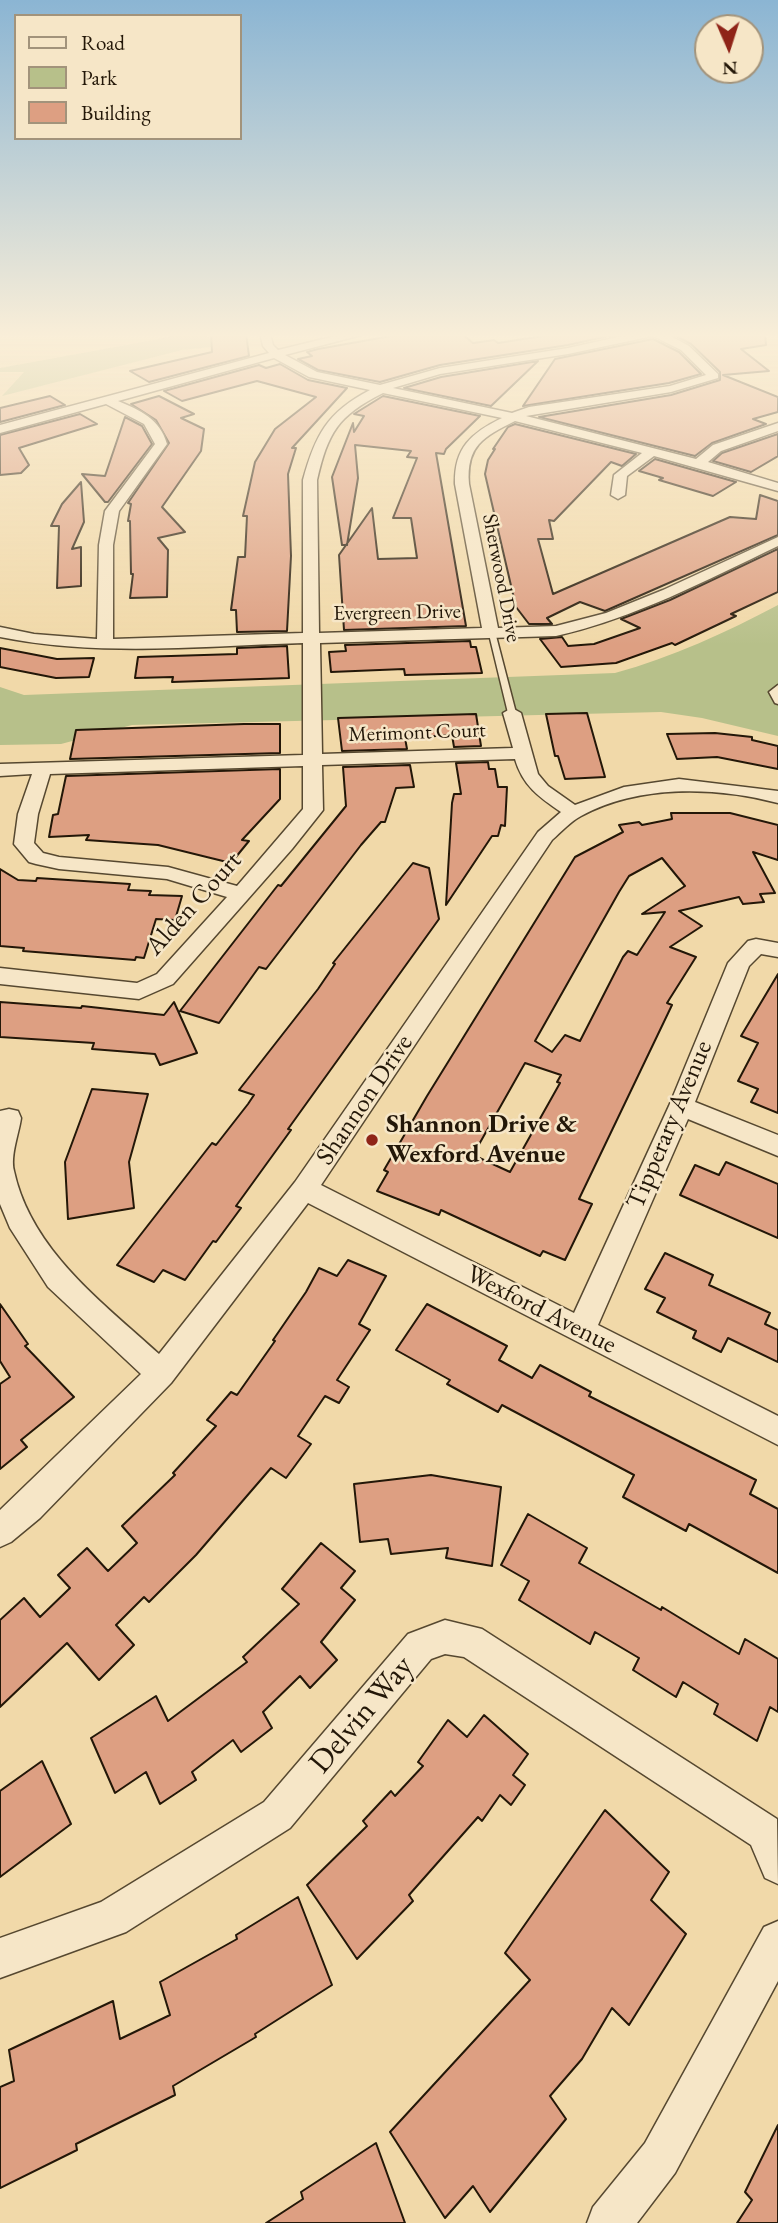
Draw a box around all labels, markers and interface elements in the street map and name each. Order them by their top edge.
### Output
legend [14,14,242,140]
north arrow [694,14,764,84]
text: Road [81,29,125,56]
text: N [722,56,738,81]
text: Park [81,64,117,91]
text: Building [81,99,151,126]
street label: Sherwood Drive [476,512,526,644]
street label: Evergreen Drive [333,599,461,627]
street label: Merimont Court [348,718,486,748]
street label: Alden Court [139,846,249,962]
street label: Shannon Drive [310,1029,420,1171]
street label: Tipperary Avenue [621,1036,719,1214]
place label: Shannon Drive & Wexford Avenue [386,1109,576,1170]
marker: Shannon Drive & Wexford Avenue [364,1132,380,1148]
street label: Wexford Avenue [461,1259,621,1361]
street label: Delvin Way [302,1648,422,1782]

